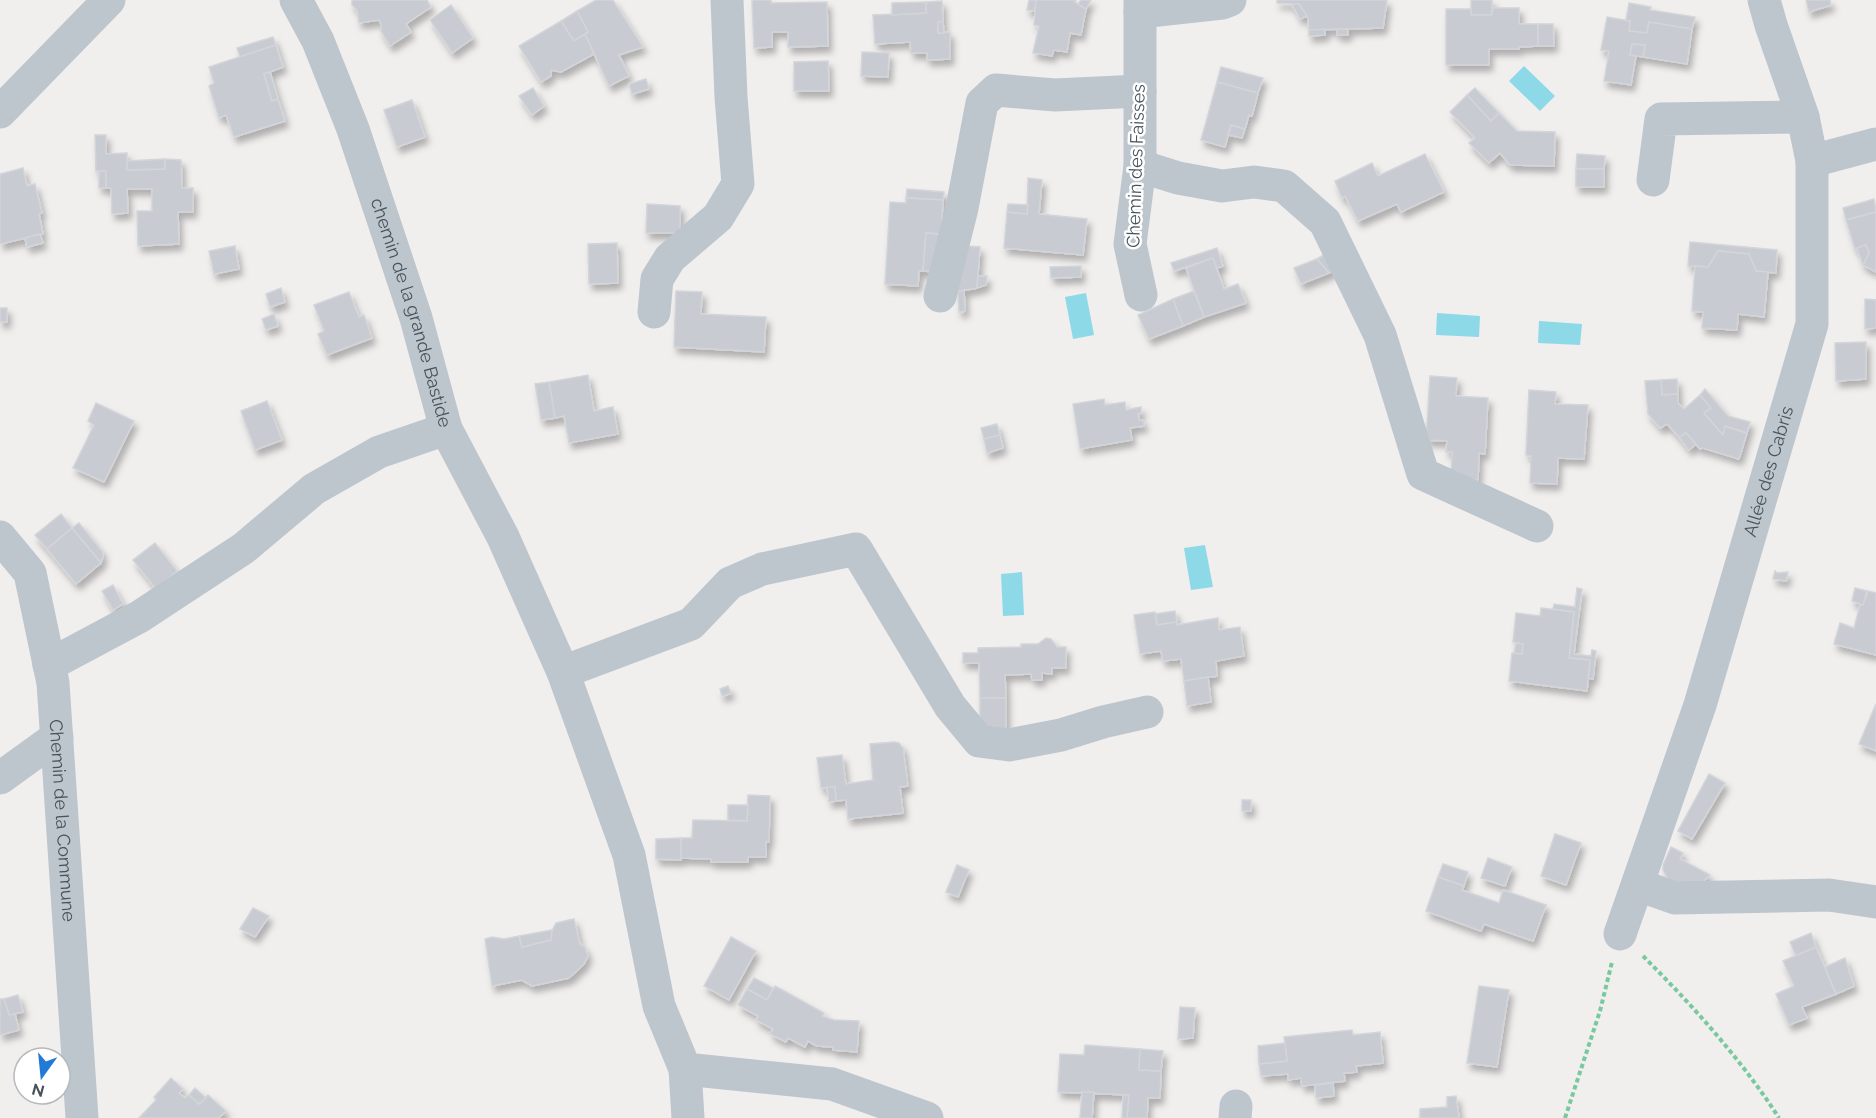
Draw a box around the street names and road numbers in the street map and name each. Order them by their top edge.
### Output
street label: Chemin des Faisses [1122,83,1149,248]
street label: chemin de la grande Bastide [367,195,456,430]
street label: Allée des Cabris [1739,403,1797,539]
street label: Chemin de la Commune [45,719,80,923]

